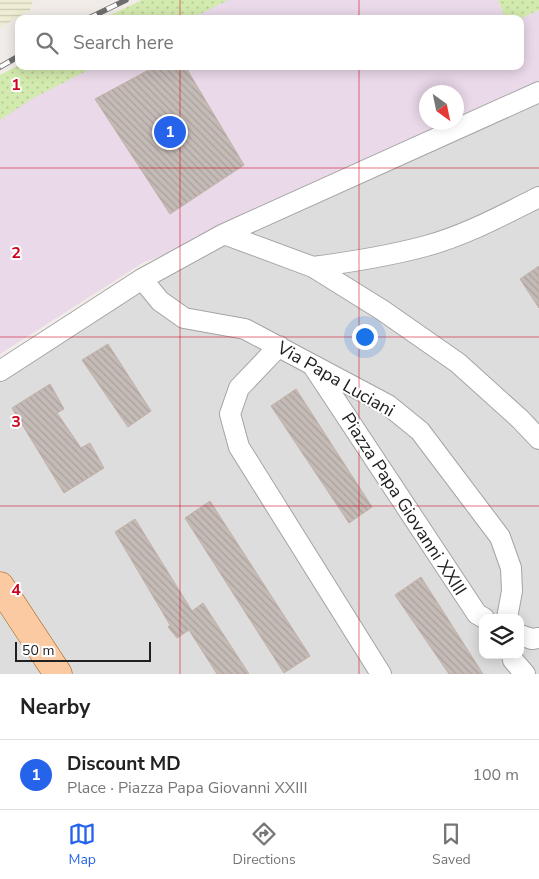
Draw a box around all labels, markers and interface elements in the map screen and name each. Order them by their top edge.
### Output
search box [15,15,524,70]
icon: search [33,29,61,57]
text: Search here [73,30,174,56]
text: 1 [11,74,21,96]
north arrow [419,85,464,130]
pin: 1 [154,113,186,151]
text: 2 [11,242,21,264]
your location [352,324,378,350]
street label: Via Papa Luciani [272,335,399,422]
street label: Piazza Papa Giovanni XXIII [336,408,472,600]
text: 3 [11,411,21,433]
text: 4 [11,579,21,601]
map controls [479,614,524,659]
button: layers [479,614,524,659]
scale bar [15,639,151,662]
text: 50 m [22,641,54,660]
text: Nearby [20,693,90,721]
text: Discount MD [67,751,181,777]
text: 1 [31,764,41,786]
text: 100 m [472,764,519,786]
text: Place · Piazza Papa Giovanni XXIII [67,777,308,799]
tab: Map [68,820,96,869]
tab: Directions [233,820,296,869]
tab: Saved [432,820,471,869]

